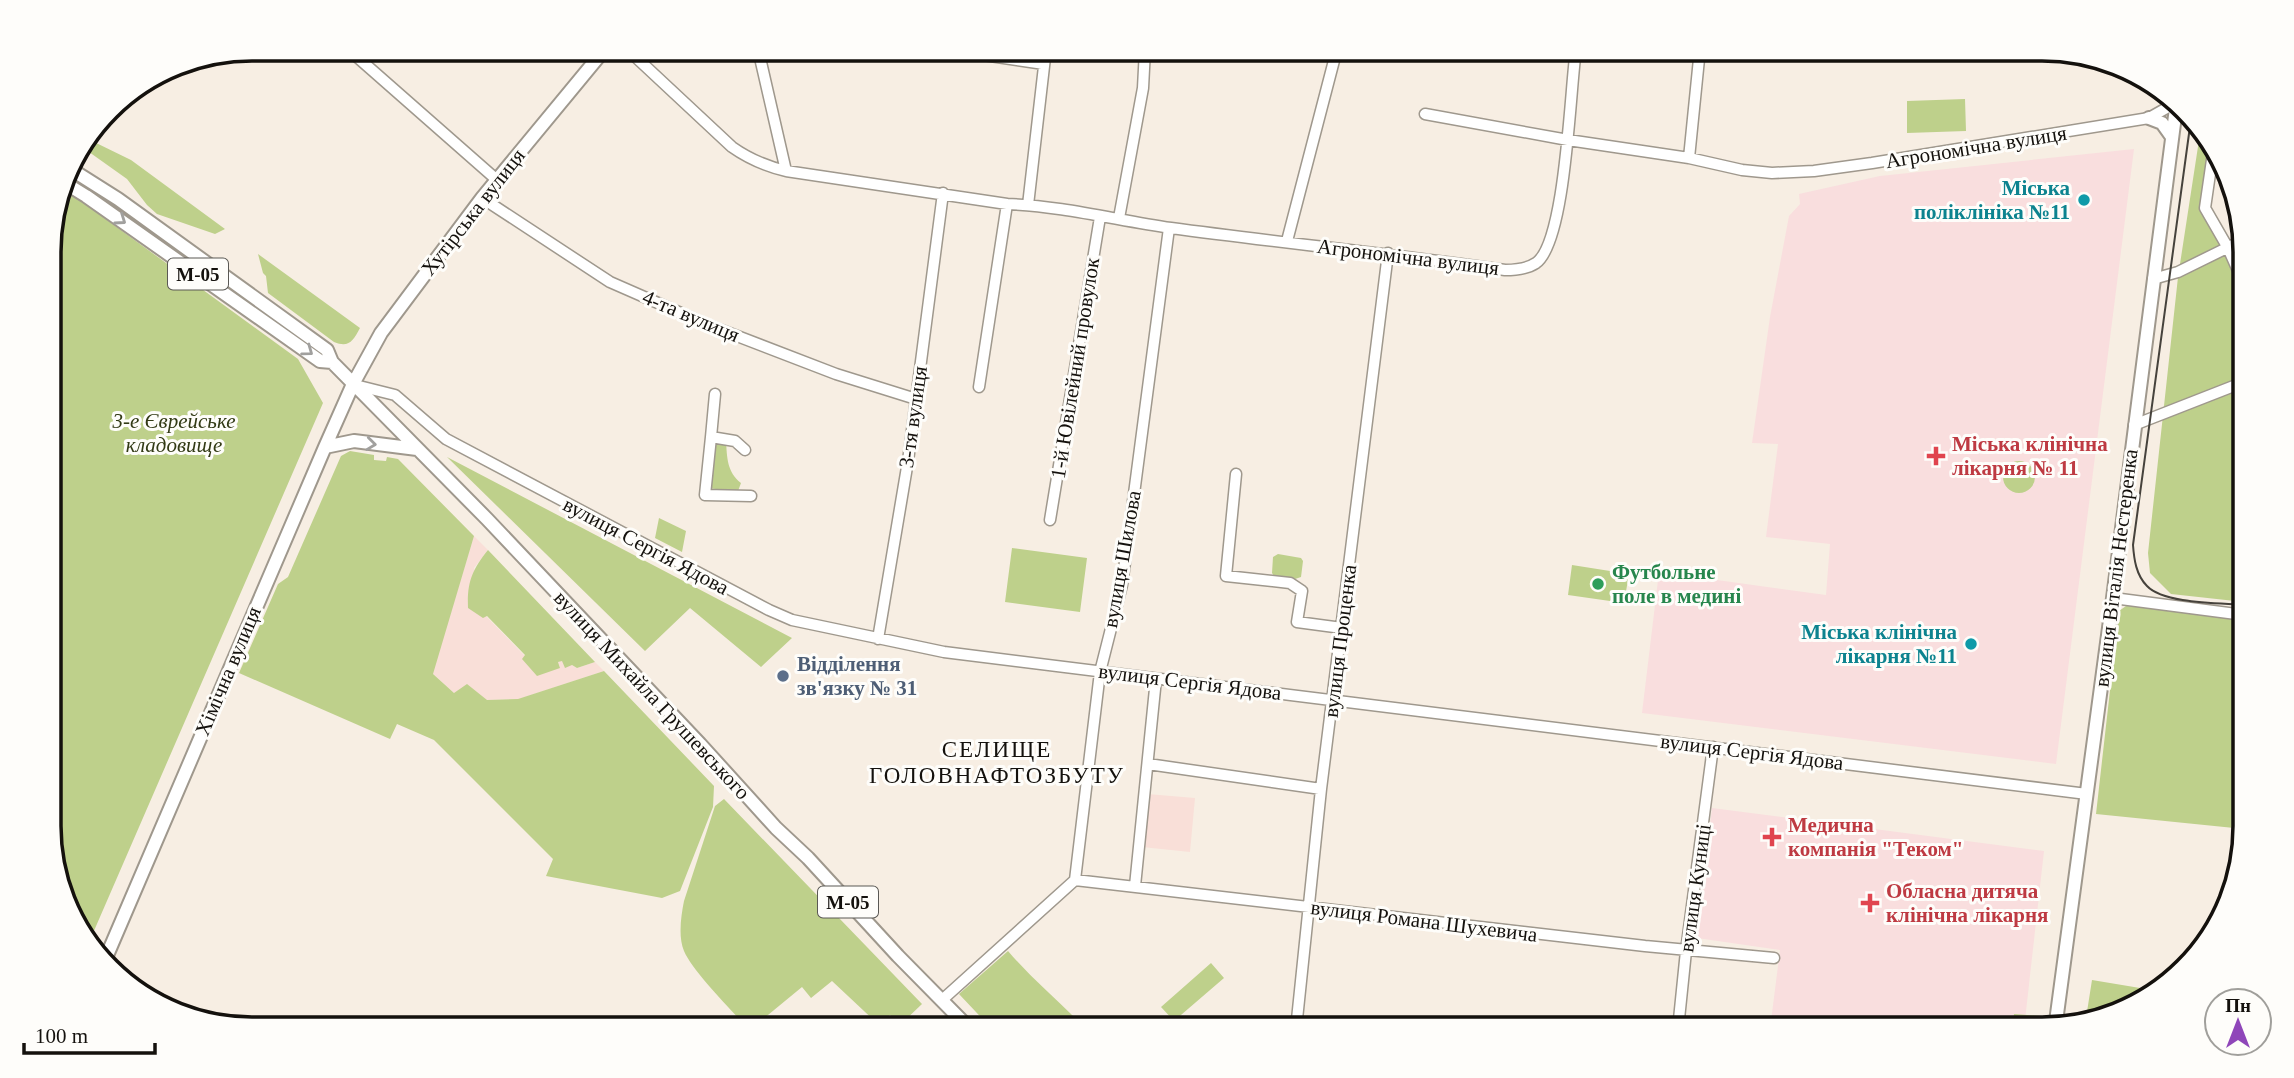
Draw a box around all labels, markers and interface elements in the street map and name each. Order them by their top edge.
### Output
street label: Агрономічна вулиця [1884,121,2069,173]
street label: Хутірська вулиця [416,144,530,280]
place label: Міська поліклініка №11 [1914,176,2070,224]
marker: Міська поліклініка №11 [2076,192,2092,208]
one-way arrow [113,212,126,224]
street label: Агрономічна вулиця [1316,234,1501,280]
street label: 1-й Ювілейний провулок [1046,255,1104,480]
road number: М-05 [168,258,228,290]
street label: 4-та вулиця [639,285,743,347]
one-way arrow [300,343,312,355]
street label: 3-тя вулиця [894,364,932,470]
park label: 3-е Єврейське кладовище [111,409,236,457]
place label: Міська клінічна лікарня № 11 [1952,432,2108,480]
one-way arrow [365,436,377,451]
marker: Міська клінічна лікарня № 11 [1926,446,1946,466]
street label: вулиця Віталія Нестеренка [2089,447,2143,688]
street label: вулиця Шилова [1098,488,1146,630]
street label: вулиця Сергія Ядова [559,492,734,600]
place label: Футбольне поле в медині [1612,560,1741,608]
street label: вулиця Проценка [1319,563,1361,719]
marker: Футбольне поле в медині [1590,576,1606,592]
street label: вулиця Михайла Грушевського [549,586,755,804]
street label: Хімічна вулиця [190,603,266,739]
place label: Міська клінічна лікарня №11 [1801,620,1957,668]
marker: Міська клінічна лікарня №11 [1963,636,1979,652]
place label: Відділення зв'язку № 31 [797,652,917,700]
street label: вулиця Сергія Ядова [1097,659,1284,705]
marker: Відділення зв'язку № 31 [775,668,791,684]
street label: вулиця Сергія Ядова [1659,729,1846,775]
district label: СЕЛИЩЕ ГОЛОВНАФТОЗБУТУ [869,737,1125,788]
place label: Медична компанія "Теком" [1788,813,1963,861]
street label: вулиця Куниці [1674,822,1716,954]
marker: Медична компанія "Теком" [1762,827,1782,847]
place label: Обласна дитяча клінічна лікарня [1886,879,2048,927]
road number: М-05 [818,887,878,918]
marker: Обласна дитяча клінічна лікарня [1860,893,1880,913]
street label: вулиця Романа Шухевича [1309,895,1539,947]
north arrow [2203,987,2273,1057]
text: Пн [2225,995,2251,1016]
scale bar [24,1012,156,1056]
text: 100 m [35,1024,88,1048]

